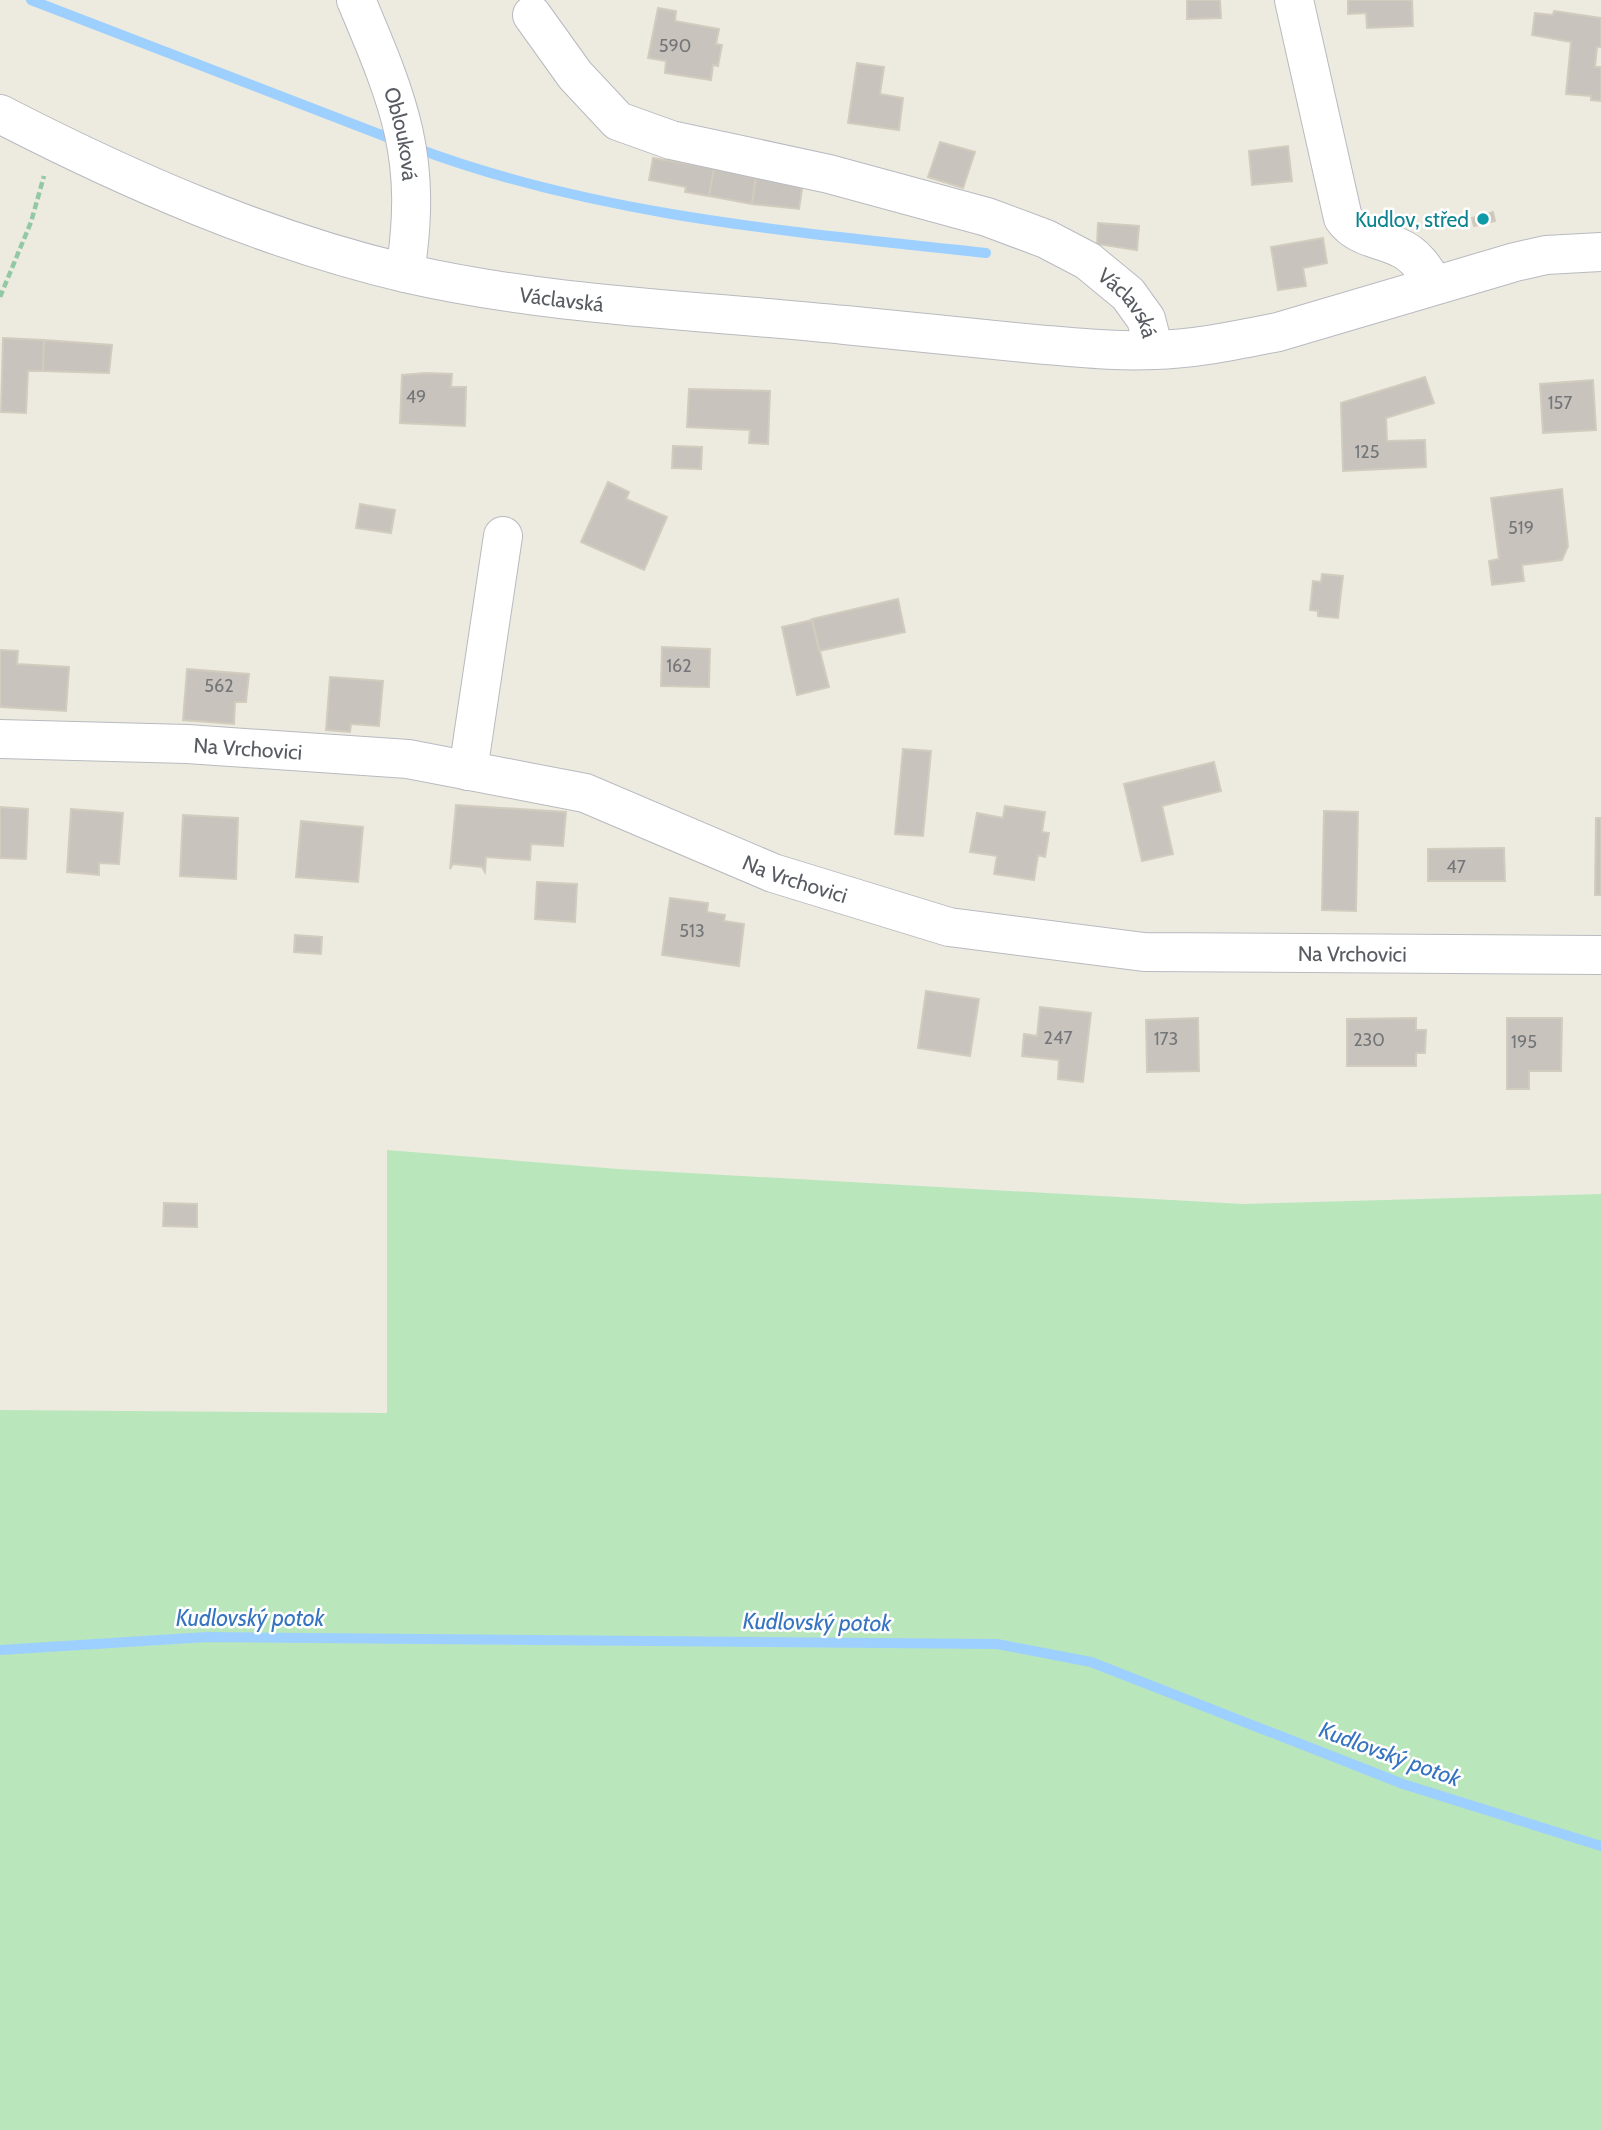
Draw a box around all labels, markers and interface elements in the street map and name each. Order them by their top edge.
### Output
house number: 590 [659,35,691,57]
street label: Oblouková [379,84,423,182]
place label: Kudlov, střed [1355,207,1469,232]
marker: Kudlov, střed [1475,211,1491,227]
street label: Václavská [1093,262,1163,340]
street label: Václavská [518,281,605,316]
house number: 49 [406,386,426,408]
house number: 157 [1548,392,1572,414]
house number: 125 [1354,441,1380,463]
house number: 519 [1508,517,1534,539]
house number: 162 [666,655,692,677]
house number: 562 [204,675,234,697]
street label: Na Vrchovici [193,732,303,764]
street label: Na Vrchovici [739,849,851,908]
house number: 47 [1446,856,1466,878]
house number: 513 [679,920,705,942]
street label: Na Vrchovici [1298,941,1407,966]
house number: 247 [1044,1027,1072,1049]
house number: 173 [1154,1028,1178,1050]
house number: 230 [1353,1029,1385,1051]
house number: 195 [1511,1031,1537,1053]
water label: Kudlovský potok [176,1604,325,1632]
water label: Kudlovský potok [742,1607,893,1637]
water label: Kudlovský potok [1315,1715,1466,1793]

